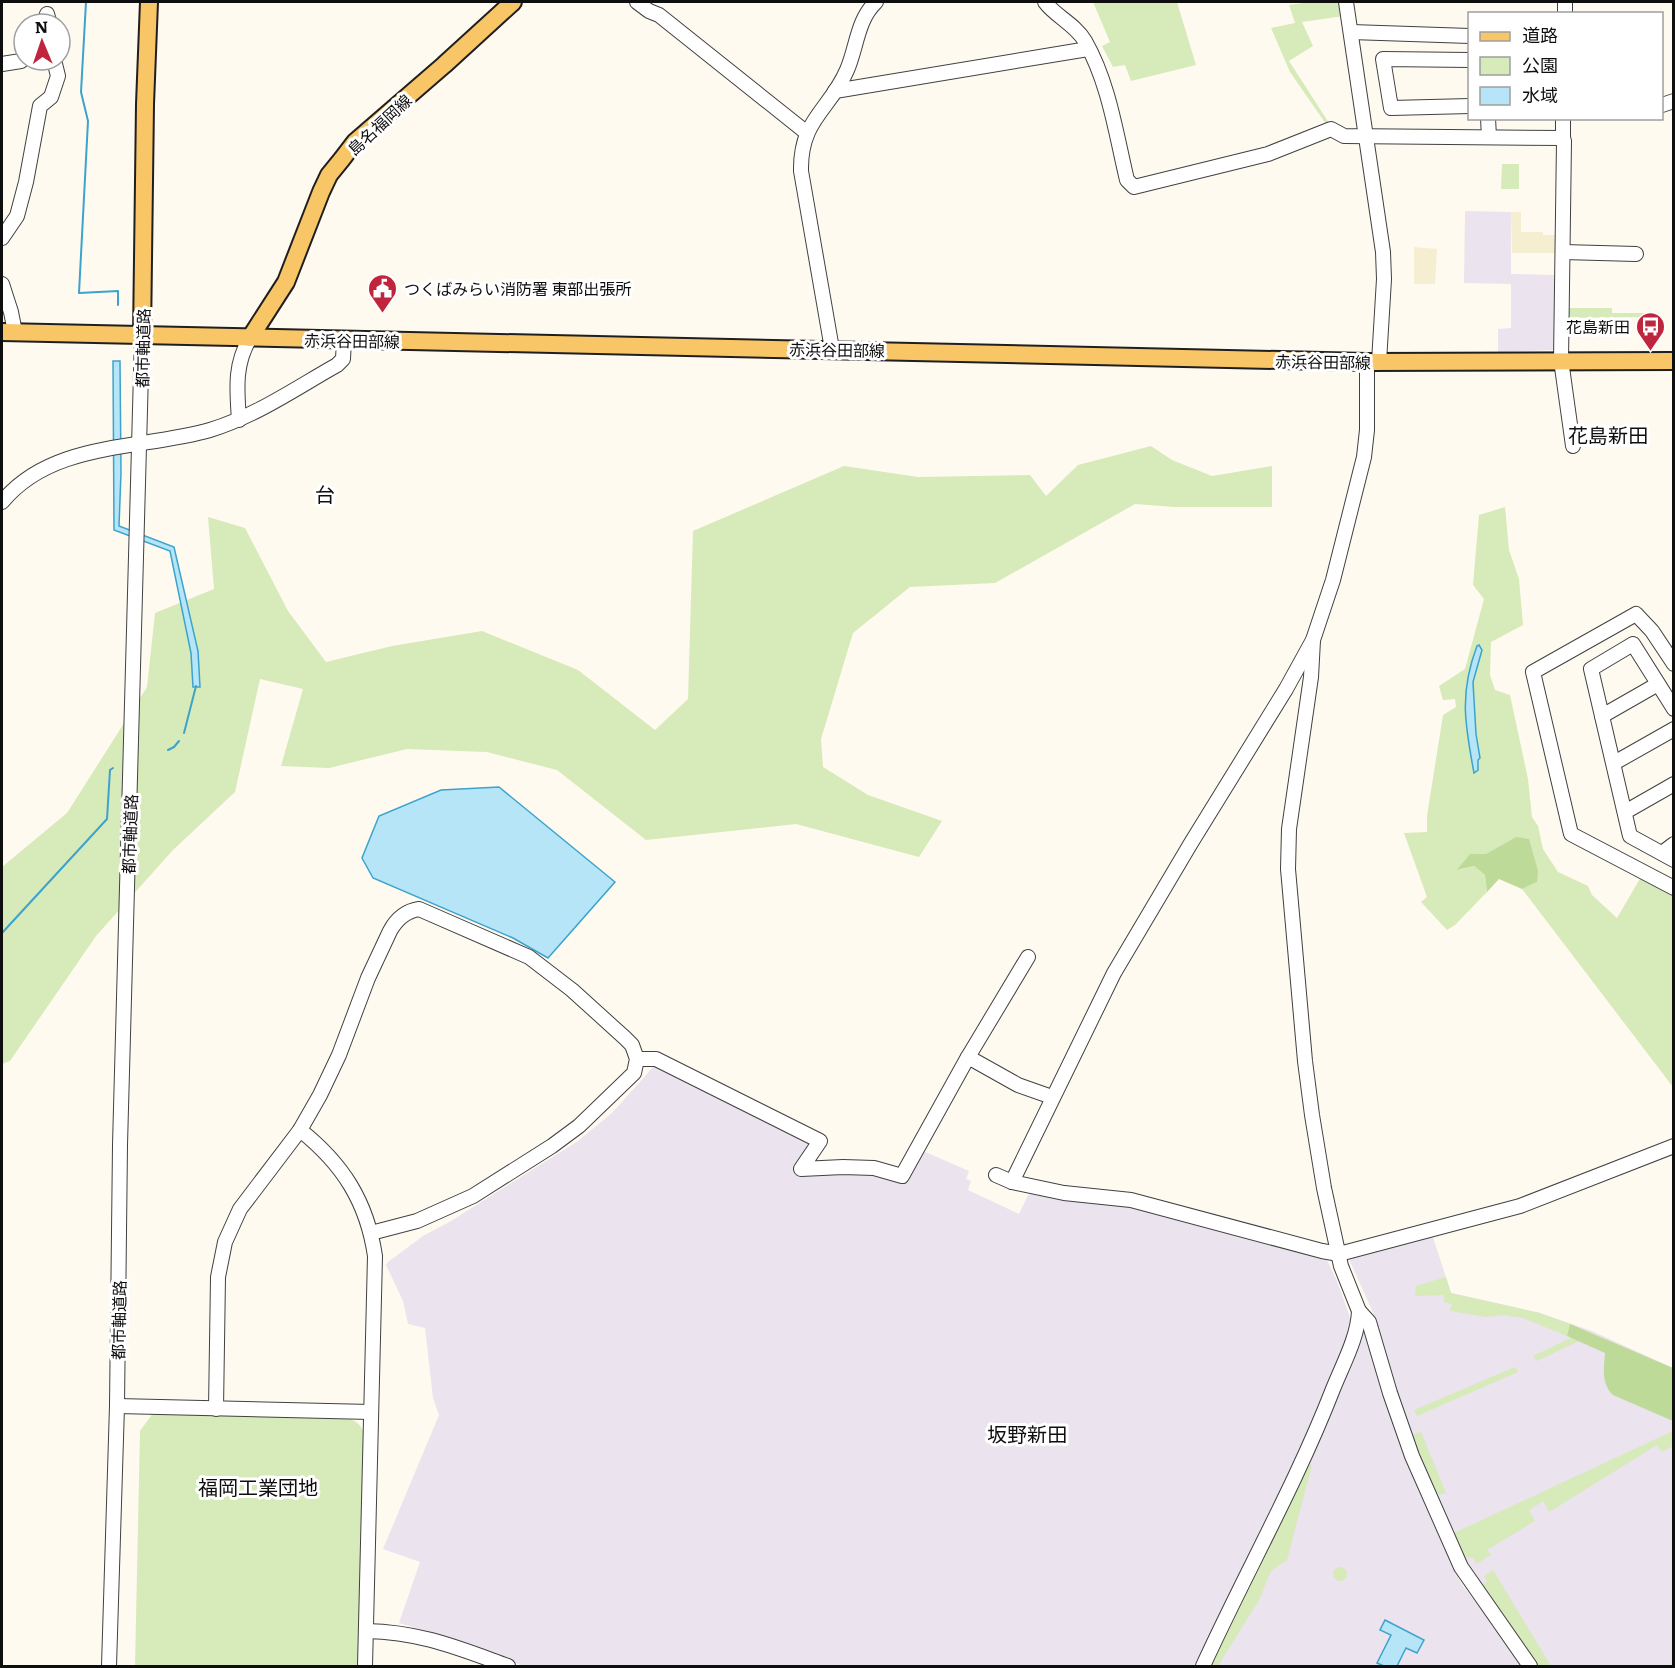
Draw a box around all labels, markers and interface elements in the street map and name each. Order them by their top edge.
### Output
north arrow [12,12,72,72]
legend [1468,12,1663,120]
text: N [34,14,49,38]
text: 道路 [1522,21,1558,48]
text: 公園 [1522,51,1558,78]
text: 水域 [1522,81,1558,108]
street label: 島名福岡線 [342,88,416,160]
public building icon: つくばみらい消防署 東部出張所 [367,272,399,314]
place label: つくばみらい消防署 東部出張所 [404,276,631,300]
street label: 都市軸道路 [129,308,155,388]
bus stop icon: 花島新田 [1635,310,1667,352]
place label: 花島新田 [1566,314,1630,338]
street label: 赤浜谷田部線 [304,327,400,353]
street label: 赤浜谷田部線 [789,336,885,362]
street label: 赤浜谷田部線 [1275,348,1371,374]
district label: 花島新田 [1568,419,1648,449]
district label: 台 [315,478,335,508]
street label: 都市軸道路 [116,794,142,874]
street label: 都市軸道路 [105,1280,131,1360]
district label: 坂野新田 [987,1418,1067,1448]
district label: 福岡工業団地 [198,1471,318,1501]

